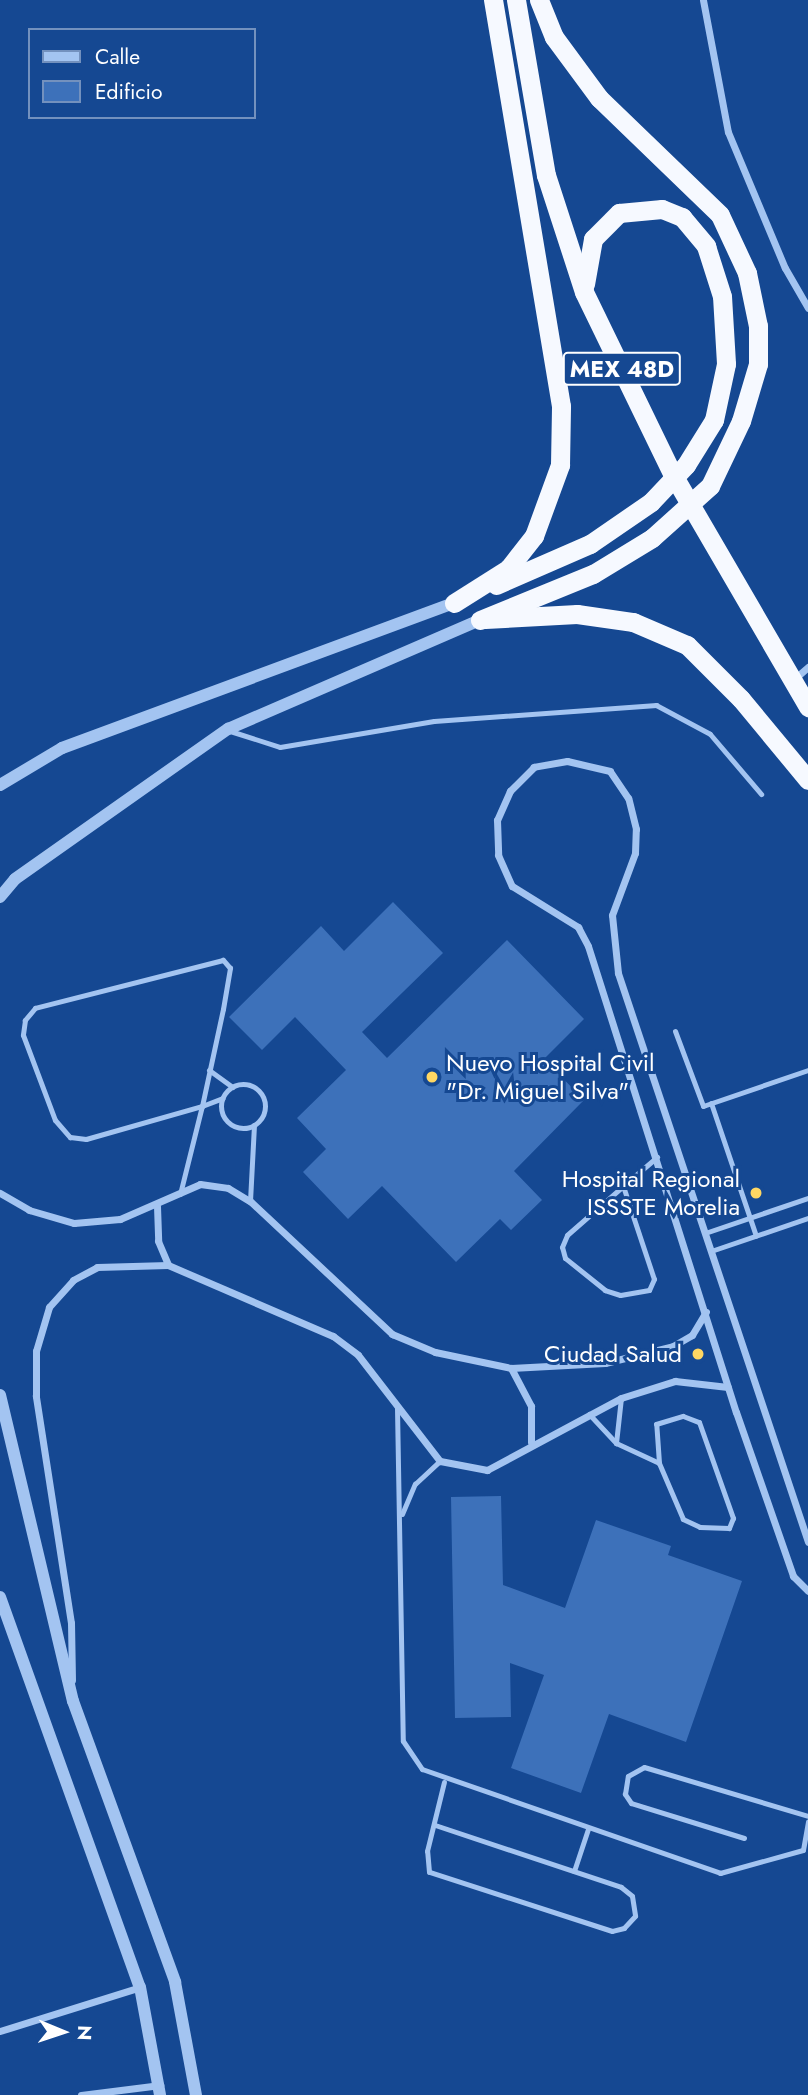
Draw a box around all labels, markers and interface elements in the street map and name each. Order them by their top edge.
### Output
legend [28,28,256,119]
text: Calle [95,42,140,72]
text: Edificio [95,77,162,107]
road number: MEX 48D [562,350,682,388]
place label: Nuevo Hospital Civil "Dr. Miguel Silva" [446,1049,655,1105]
marker: Nuevo Hospital Civil "Dr. Miguel Silva" [424,1069,440,1085]
place label: Hospital Regional ISSSTE Morelia [562,1165,740,1221]
marker: Hospital Regional ISSSTE Morelia [746,1183,766,1203]
place label: Ciudad Salud [544,1340,682,1368]
marker: Ciudad Salud [688,1344,708,1364]
north arrow [28,1997,98,2067]
text: N [71,2025,98,2041]

